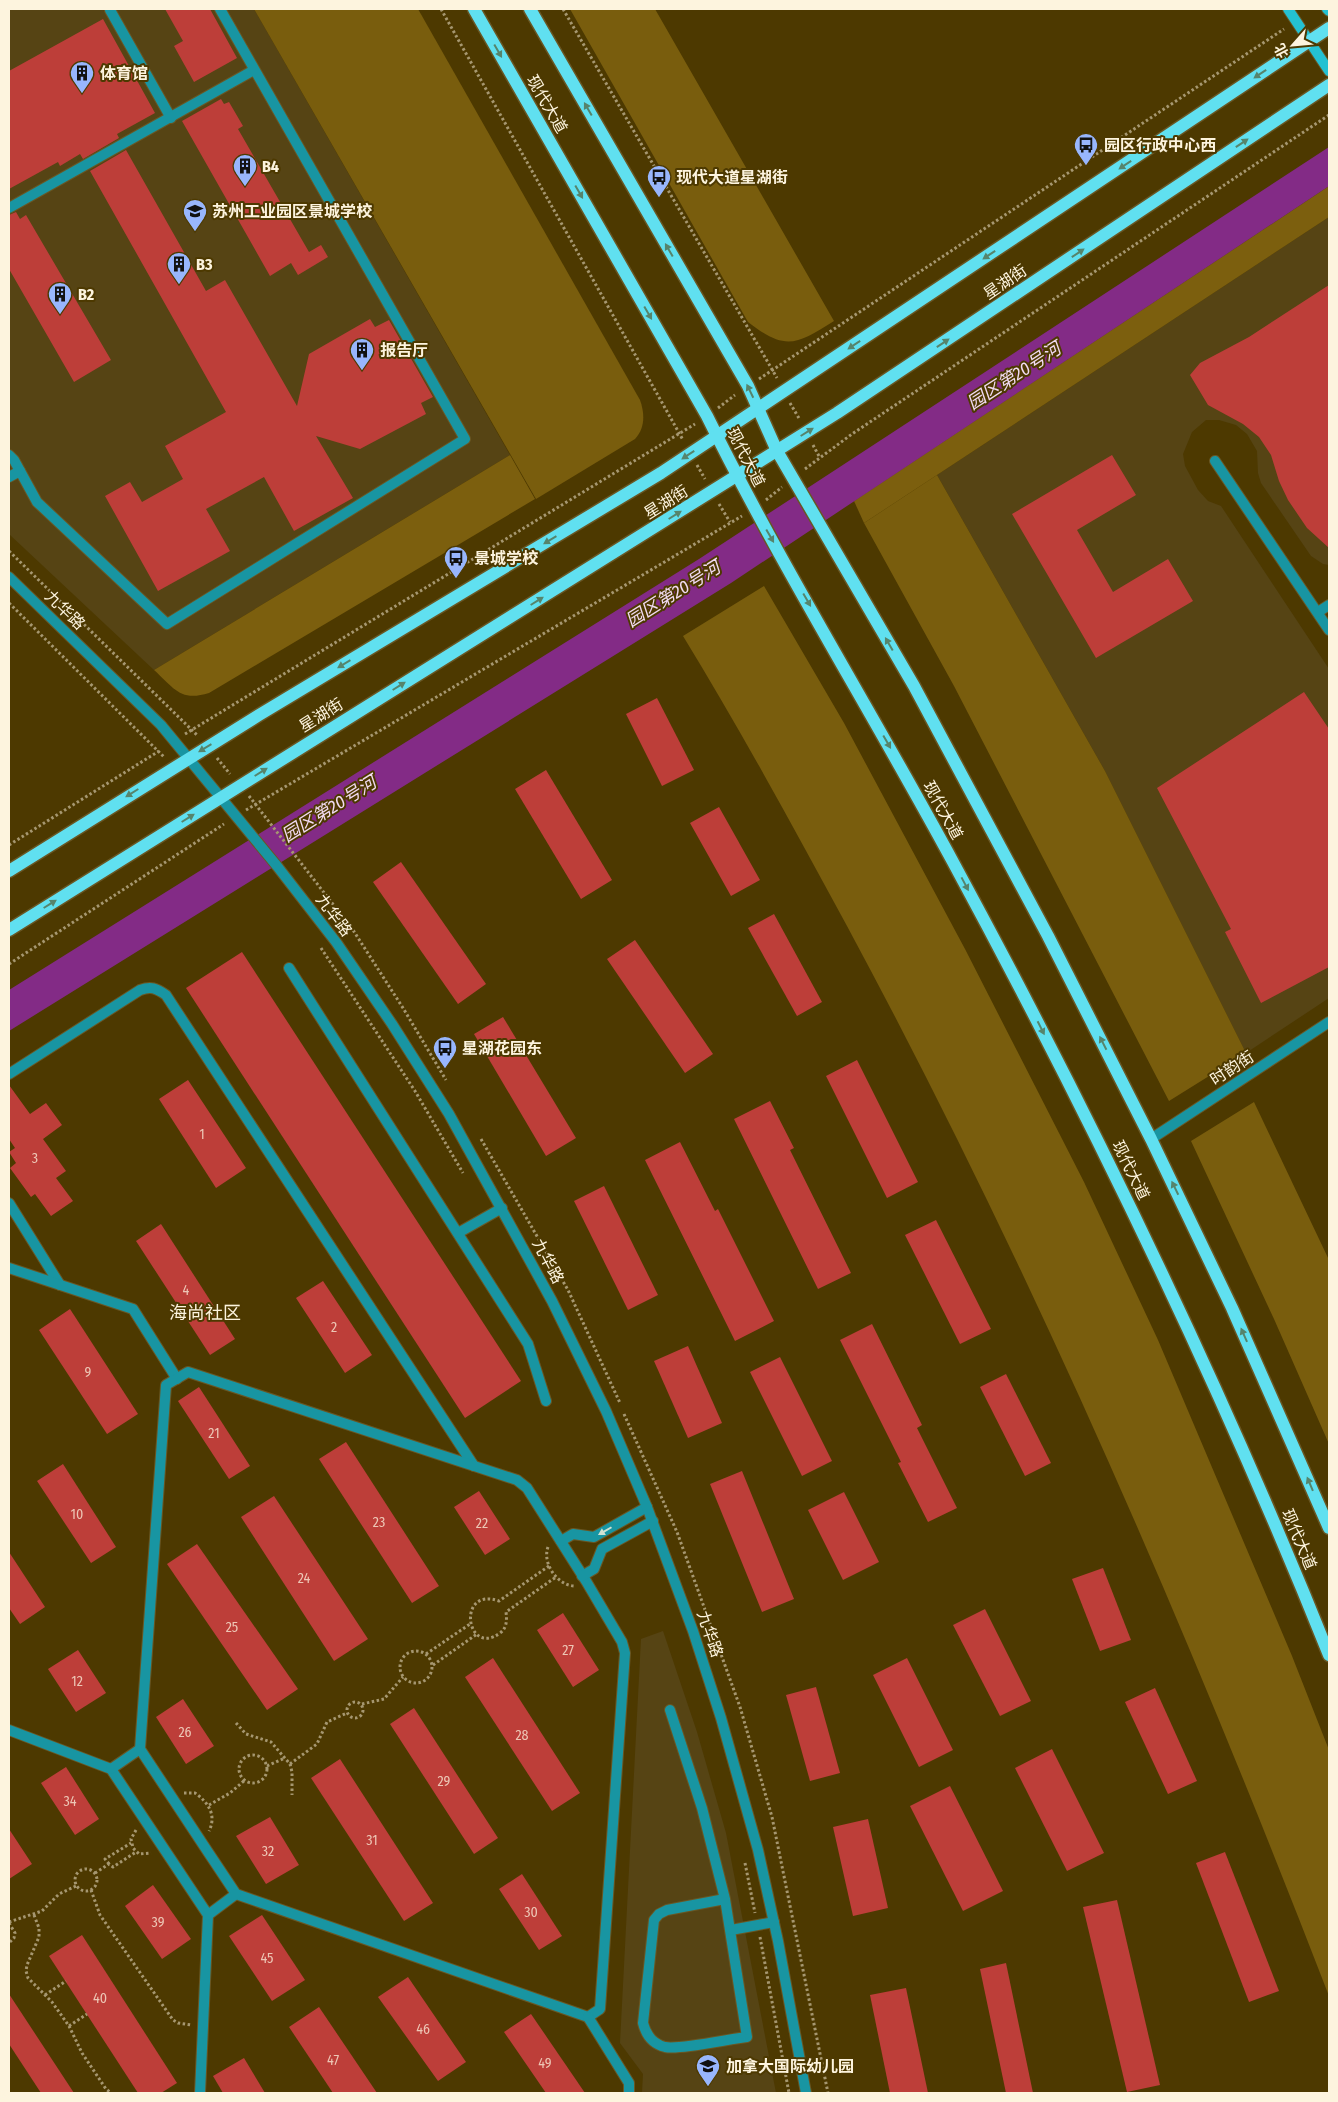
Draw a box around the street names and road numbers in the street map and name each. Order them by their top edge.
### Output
street label: 现代大道 [523,72,571,136]
street label: 星湖街 [980,261,1030,303]
street label: 现代大道 [723,424,769,490]
street label: 星湖街 [641,481,691,523]
street label: 九华路 [41,586,89,634]
street label: 星湖街 [296,694,346,736]
street label: 现代大道 [919,777,967,843]
street label: 九华路 [312,890,356,940]
street label: 时韵街 [1207,1047,1257,1089]
street label: 现代大道 [1108,1137,1154,1203]
street label: 九华路 [528,1235,568,1287]
street label: 现代大道 [1278,1506,1320,1572]
street label: 九华路 [693,1608,727,1660]

